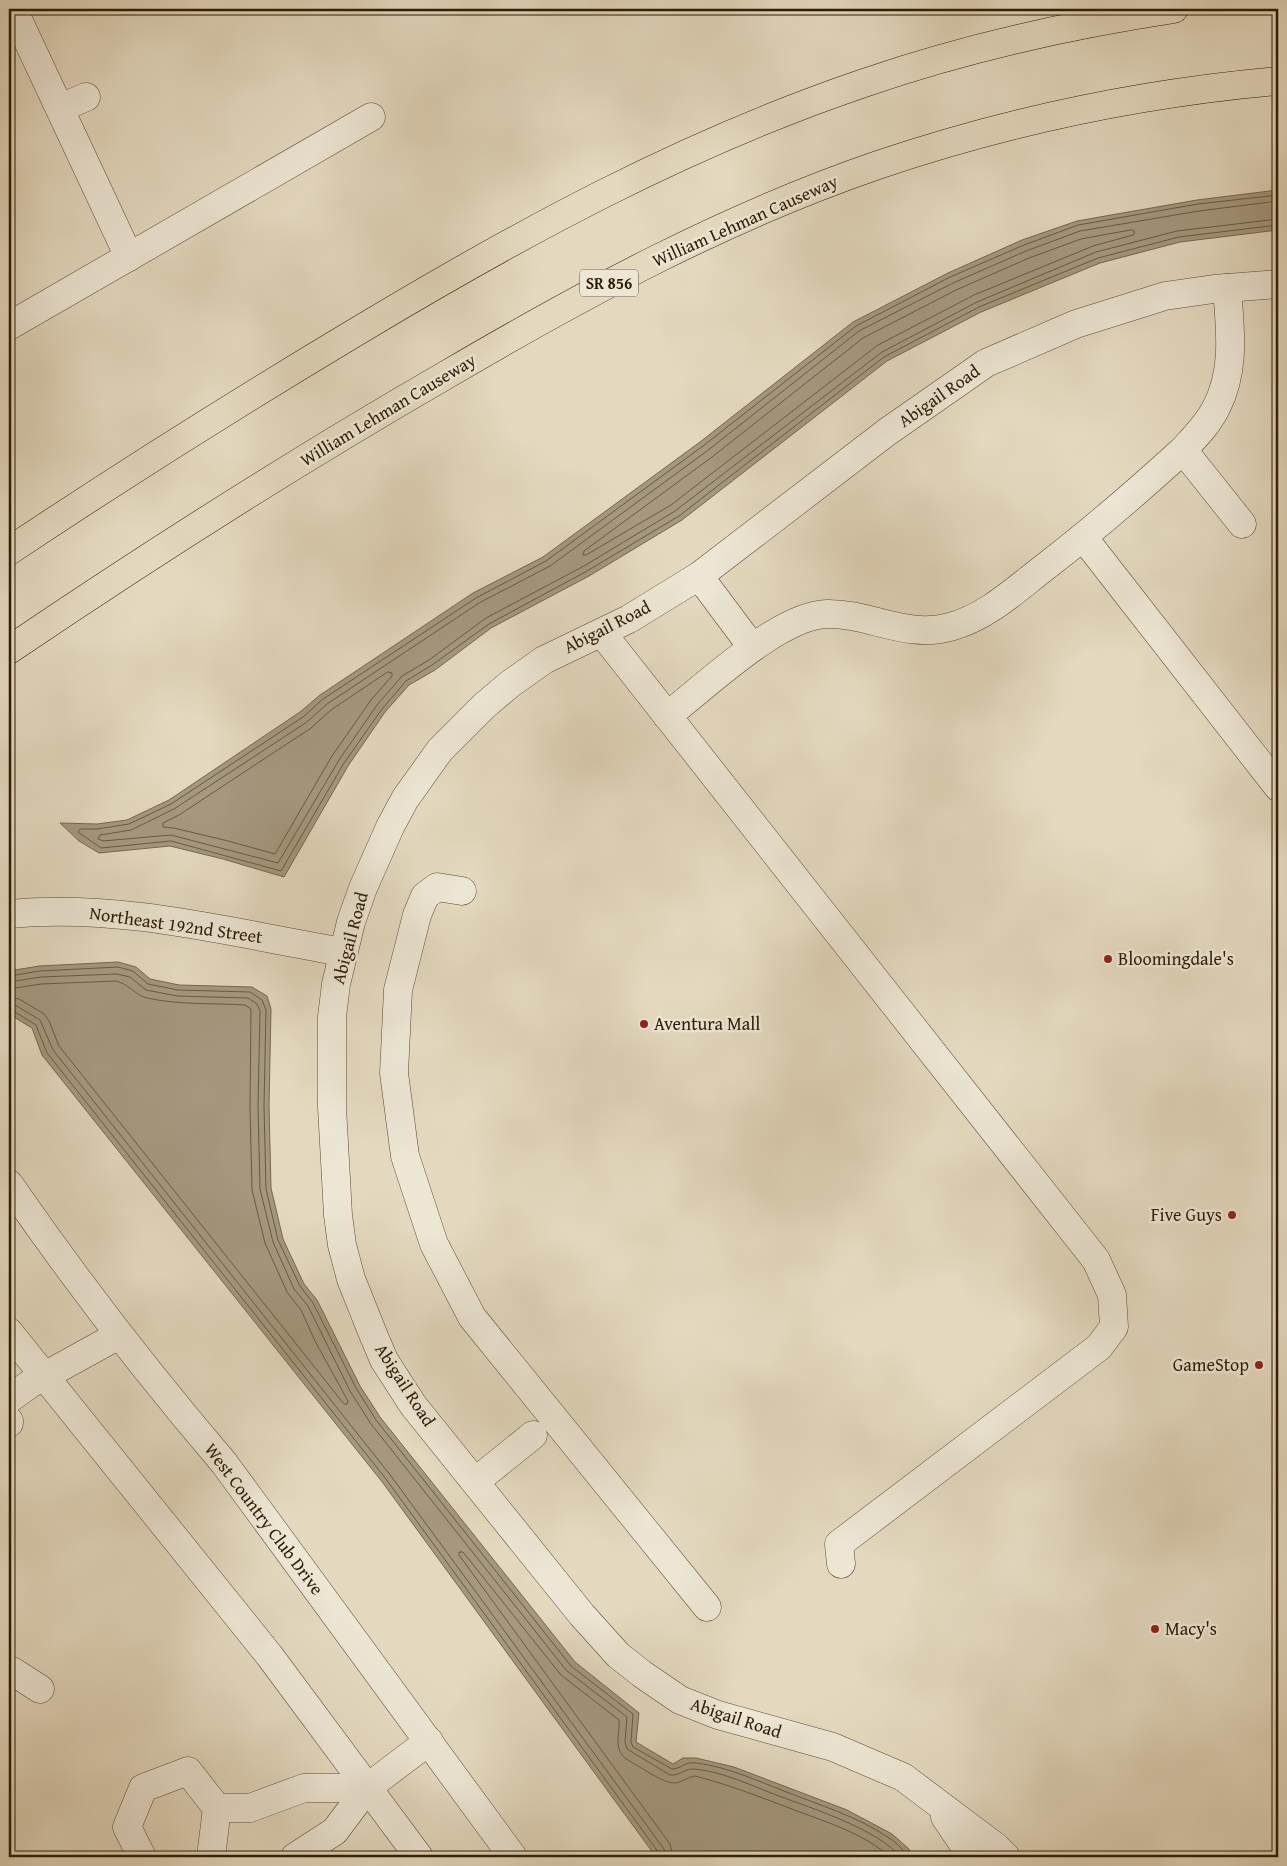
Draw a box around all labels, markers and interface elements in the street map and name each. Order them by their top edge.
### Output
street label: William Lehman Causeway [648,167,842,274]
road number: SR 856 [580,270,638,296]
street label: William Lehman Causeway [295,346,481,473]
street label: Abigail Road [892,357,985,434]
street label: Abigail Road [559,593,655,660]
street label: Abigail Road [324,888,375,987]
street label: Northeast 192nd Street [88,899,265,950]
place label: Bloomingdale's [1118,945,1234,972]
marker: Bloomingdale's [1102,953,1114,965]
place label: Aventura Mall [654,1010,760,1037]
marker: Aventura Mall [638,1018,650,1030]
place label: Five Guys [1151,1201,1222,1228]
marker: Five Guys [1226,1209,1238,1221]
street label: Abigail Road [368,1338,443,1432]
place label: GameStop [1173,1351,1249,1378]
marker: GameStop [1253,1359,1265,1371]
street label: West Country Club Drive [198,1437,331,1600]
place label: Macy's [1165,1615,1217,1642]
marker: Macy's [1149,1623,1161,1635]
street label: Abigail Road [687,1690,786,1745]

